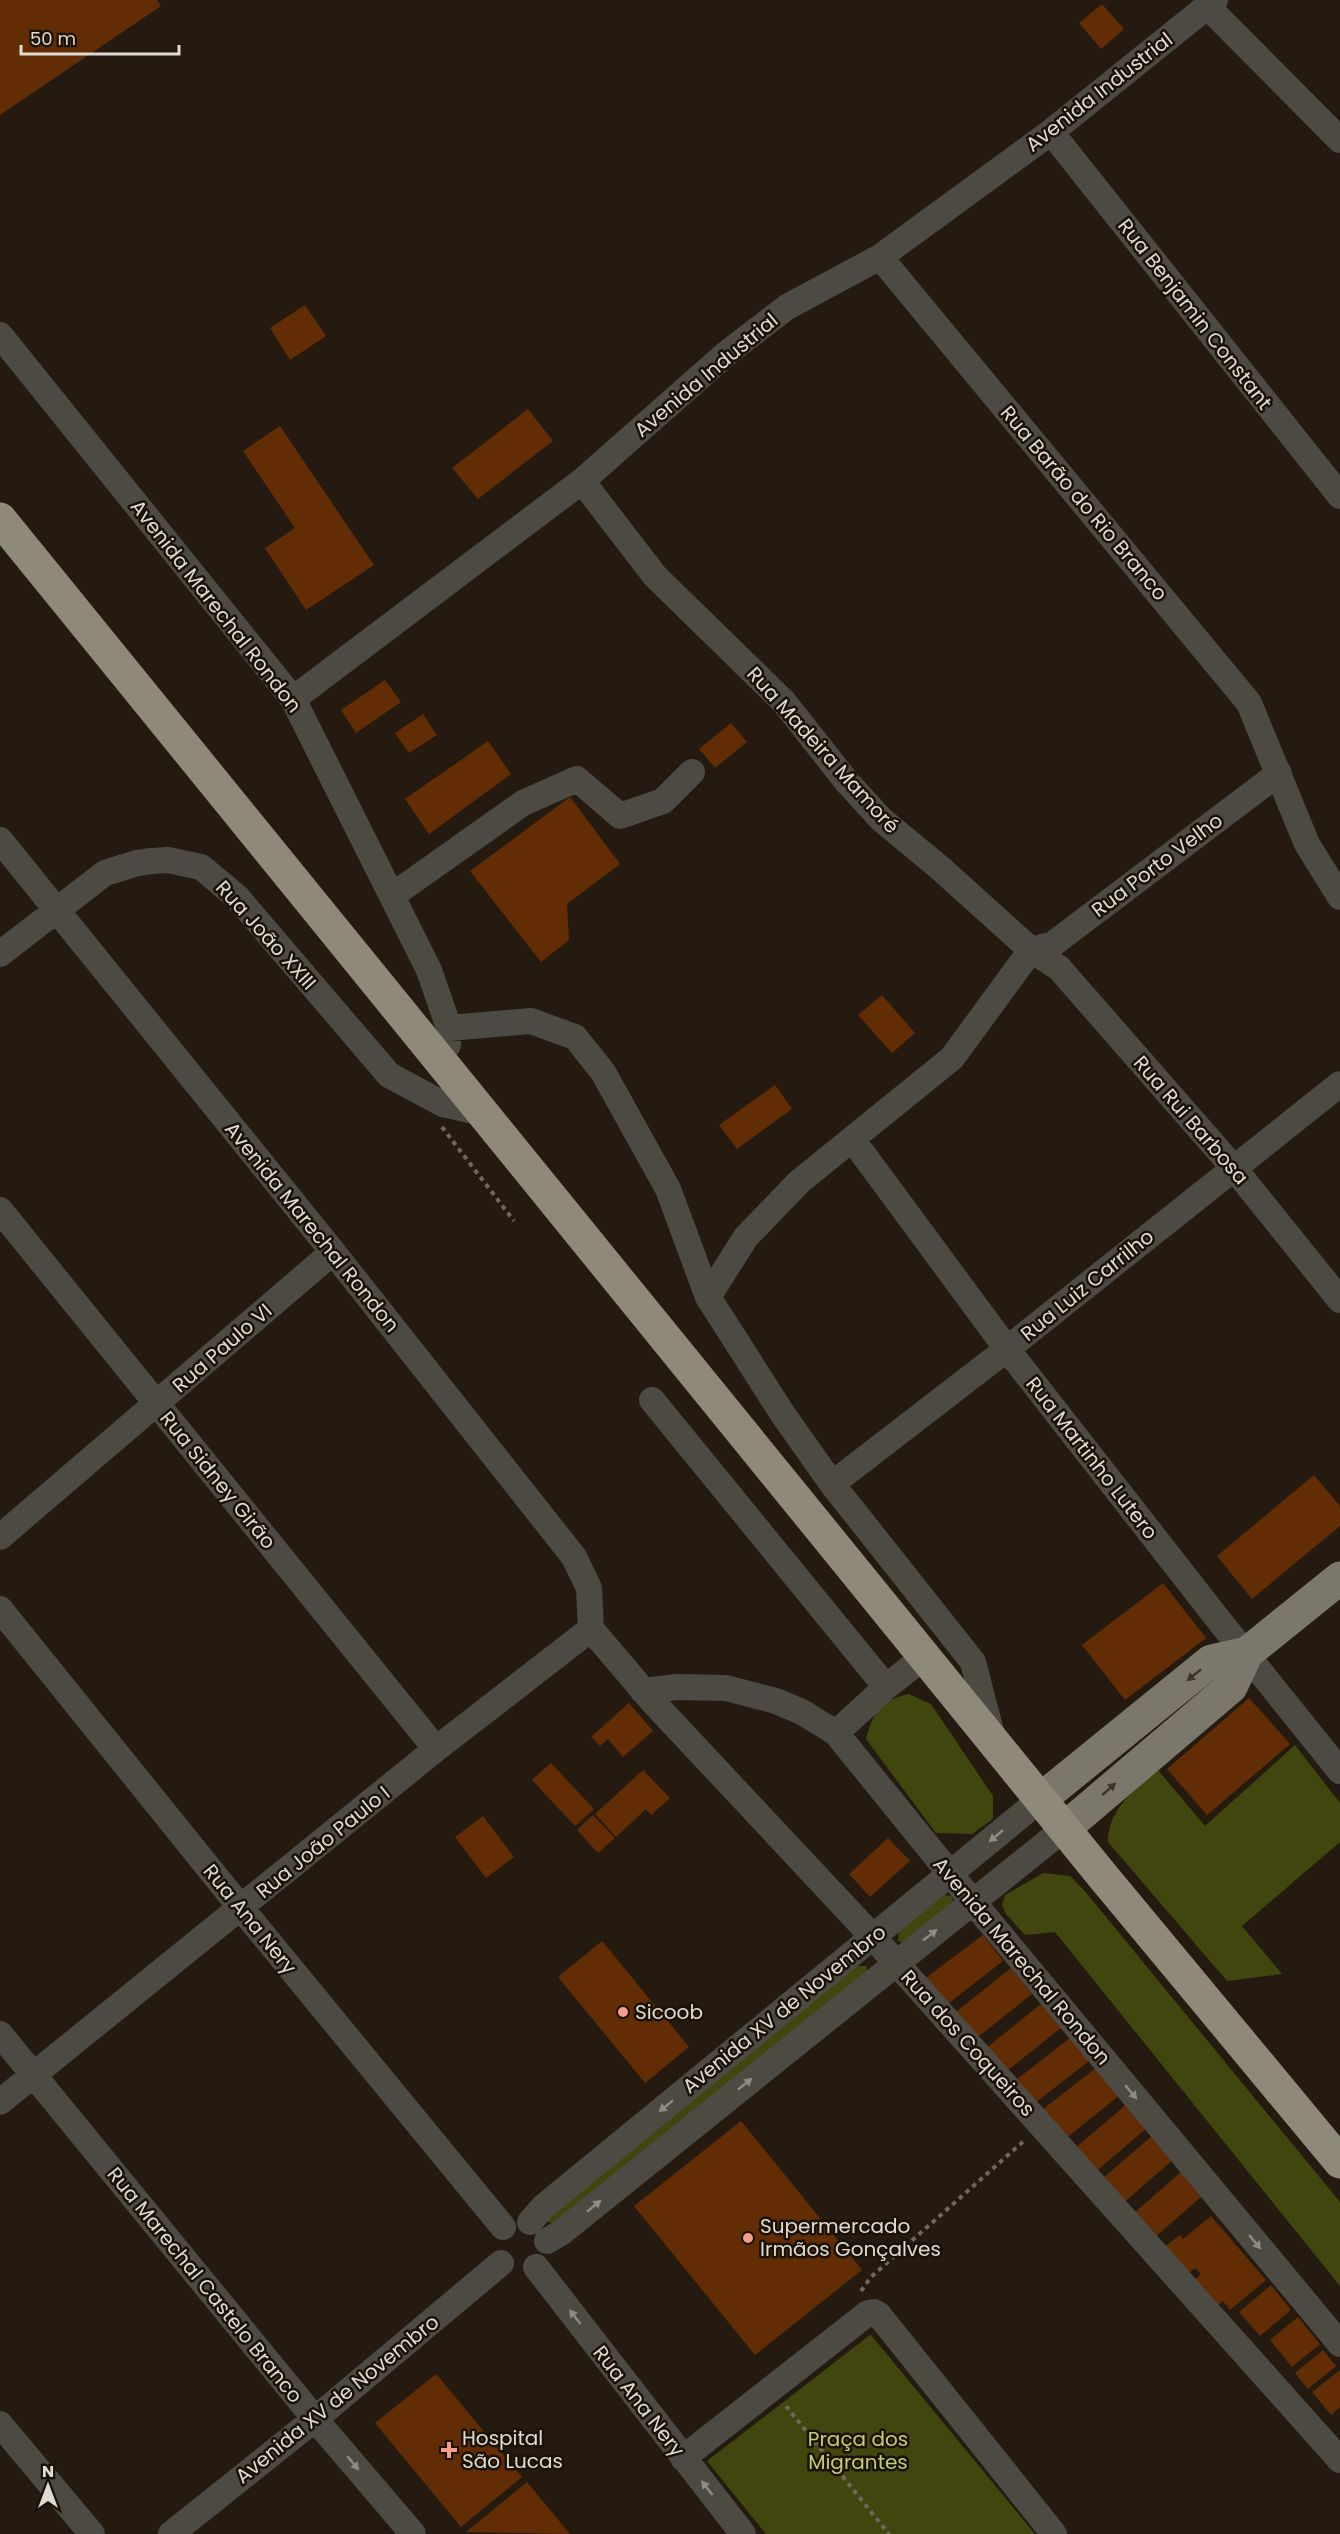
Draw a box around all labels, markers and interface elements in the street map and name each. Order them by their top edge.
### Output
scale bar [21,18,178,56]
text: 50 m [30,26,76,51]
street label: Avenida Industrial [1020,26,1178,158]
street label: Rua Benjamin Constant [1111,212,1279,416]
street label: Avenida Industrial [628,306,784,444]
street label: Rua Barão do Rio Branco [994,400,1174,606]
street label: Avenida Marechal Rondon [124,494,308,718]
street label: Rua Madeira Mamoré [740,660,906,840]
street label: Rua Porto Velho [1086,806,1228,924]
street label: Rua João XXIII [209,874,323,996]
street label: Rua Rui Barbosa [1127,1049,1255,1191]
street label: Avenida Marechal Rondon [218,1116,406,1338]
street label: Rua Luiz Carrilho [1014,1223,1160,1347]
street label: Rua Paulo VI [166,1297,278,1399]
street label: Rua Martinho Lutero [1020,1371,1164,1545]
street label: Rua Sidney Girão [154,1405,282,1555]
one-way arrow [1186,1669,1202,1682]
street label: Rua João Paulo I [250,1779,396,1905]
one-way arrow [1101,1783,1116,1796]
one-way arrow [988,1830,1004,1843]
street label: Avenida Marechal Rondon [927,1851,1117,2071]
street label: Rua Ana Nery [197,1858,303,1980]
street label: Avenida XV de Novembro [676,1918,892,2100]
one-way arrow [922,1929,938,1942]
street label: Rua dos Coqueiros [895,1964,1041,2122]
place label: Sicoob [635,1998,703,2026]
marker: Sicoob [616,2005,630,2019]
one-way arrow [737,2077,753,2090]
one-way arrow [1124,2084,1137,2100]
one-way arrow [658,2099,674,2112]
street label: Rua Marechal Castelo Branco [101,2161,309,2409]
one-way arrow [586,2201,601,2213]
place label: Supermercado Irmãos Gonçalves [760,2212,941,2263]
marker: Supermercado Irmãos Gonçalves [741,2231,755,2245]
one-way arrow [1249,2234,1262,2250]
street label: Avenida XV de Novembro [229,2308,445,2490]
one-way arrow [569,2310,581,2325]
street label: Rua Ana Nery [587,2340,691,2462]
place label: Hospital São Lucas [462,2424,563,2475]
park label: Praça dos Migrantes [808,2425,908,2476]
marker: Hospital São Lucas [440,2441,458,2459]
one-way arrow [346,2455,359,2470]
north arrow [18,2456,78,2516]
text: N [42,2460,54,2483]
one-way arrow [701,2480,714,2496]

